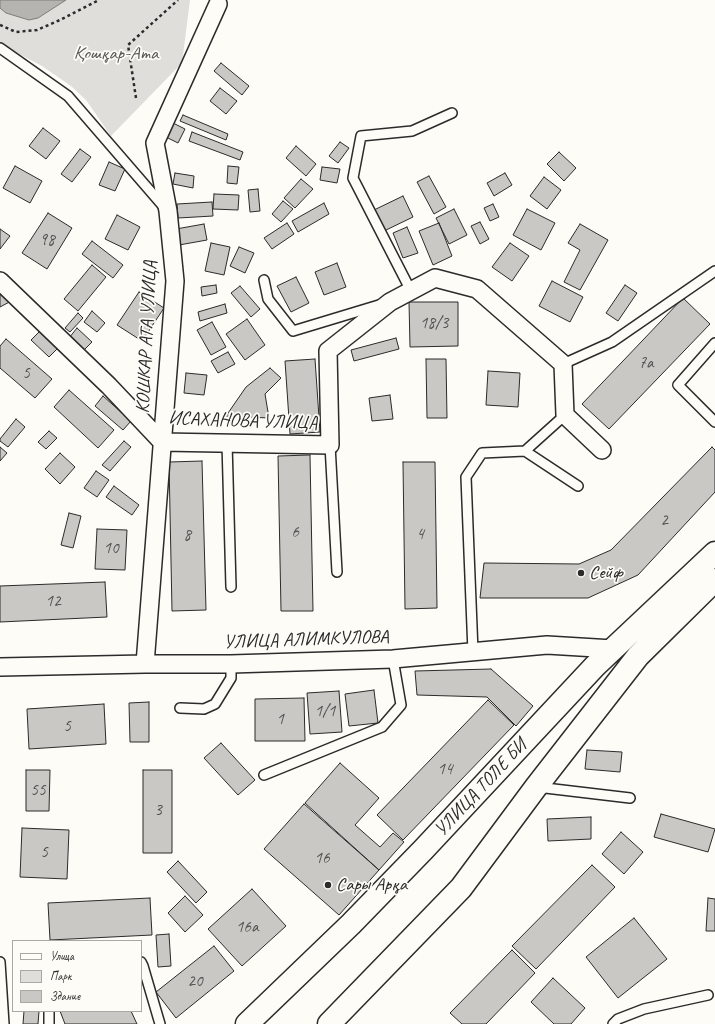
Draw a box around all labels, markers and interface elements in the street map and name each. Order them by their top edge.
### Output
park label: Қошқар-Ата [74,43,158,65]
house number: 98 [39,231,55,251]
street label: КОШКАР АТА УЛИЦА [132,260,162,414]
house number: 18/3 [420,314,448,334]
house number: 7а [638,354,654,374]
house number: 5 [22,364,30,384]
street label: ИСАХАНОВА УЛИЦА [168,407,318,435]
house number: 2 [660,511,668,531]
house number: 6 [291,523,299,543]
house number: 4 [416,525,424,545]
house number: 8 [183,526,191,546]
house number: 10 [103,539,119,559]
place label: Сейф [589,562,623,584]
marker: Сейф [576,568,586,578]
house number: 12 [45,592,61,612]
street label: УЛИЦА АЛИМКУЛОВА [223,626,389,654]
house number: 1/1 [315,702,335,722]
house number: 1 [276,710,284,730]
house number: 5 [63,717,71,737]
street label: УЛИЦА ТОЛЕ БИ [430,735,532,841]
house number: 14 [437,760,453,780]
house number: 55 [30,781,46,801]
house number: 3 [154,801,162,821]
house number: 5 [40,843,48,863]
house number: 16 [314,849,330,869]
place label: Сары Арқа [336,874,407,896]
marker: Сары Арқа [323,880,333,890]
house number: 16а [236,918,258,938]
legend [12,940,142,1012]
text: Улица [50,948,74,964]
text: Парк [50,968,71,984]
house number: 20 [187,972,203,992]
text: Здание [50,988,80,1004]

